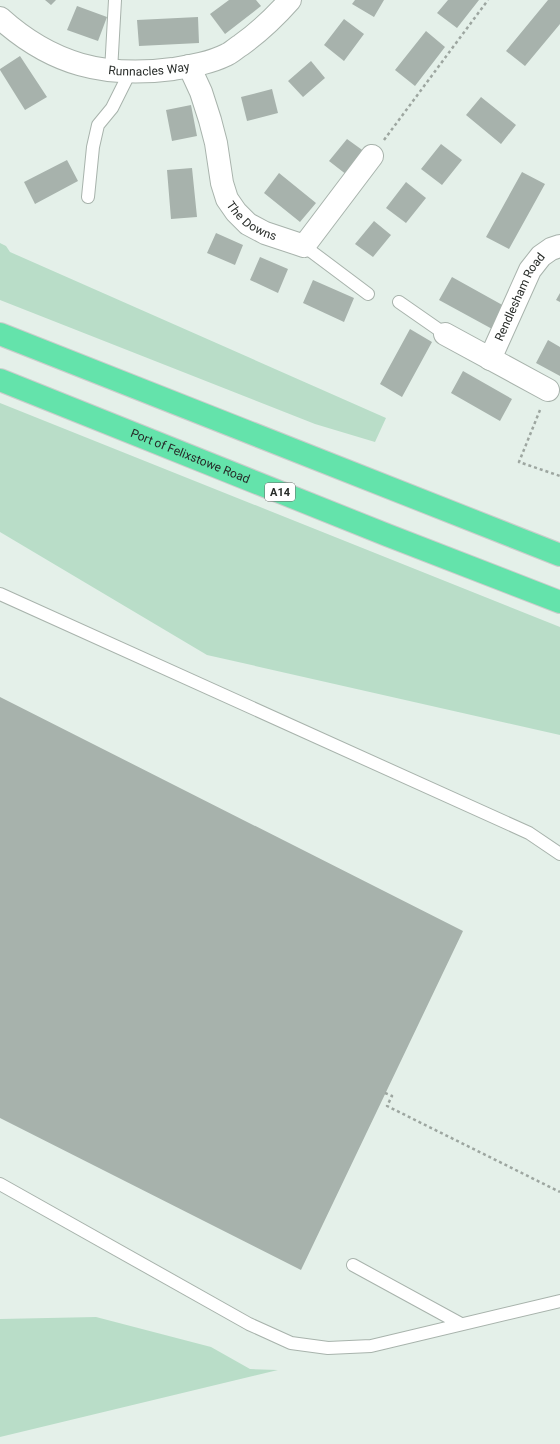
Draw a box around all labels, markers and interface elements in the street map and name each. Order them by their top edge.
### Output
street label: Runnacles Way [108,59,191,79]
street label: The Downs [224,198,278,243]
street label: Rendlesham Road [492,250,548,343]
street label: Port of Felixstowe Road [129,426,252,486]
road number: A14 [265,483,295,501]

